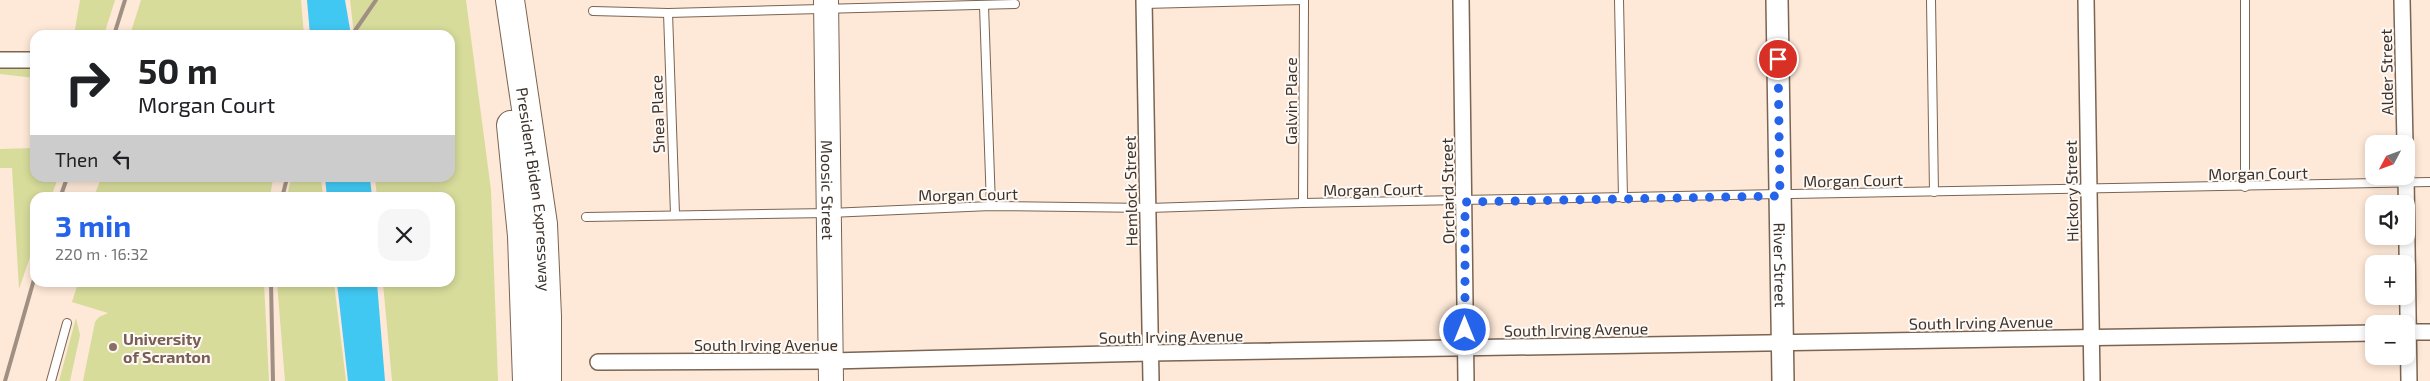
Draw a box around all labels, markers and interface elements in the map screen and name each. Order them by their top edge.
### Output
street label: Alder Street [2376,29,2396,115]
pin [1757,38,1799,80]
icon: arrive [1764,45,1792,73]
text: 50 m [138,49,218,91]
icon: right [55,50,120,115]
street label: Galvin Place [1281,57,1300,145]
street label: Shea Place [646,74,668,154]
street label: President Biden Expressway [513,86,555,292]
text: Morgan Court [138,91,275,117]
street label: Hemlock Street [1120,135,1140,247]
north arrow [2365,135,2415,185]
map controls [2365,135,2415,365]
street label: Orchard Street [1437,138,1457,244]
street label: Moosic Street [818,140,839,240]
street label: Hickory Street [2061,140,2081,242]
icon: left [108,145,136,173]
text: Then [55,148,98,171]
street label: Morgan Court [2208,163,2308,183]
street label: Morgan Court [1803,170,1903,190]
street label: Morgan Court [1323,179,1423,199]
street label: Morgan Court [918,184,1018,204]
button: sound [2365,195,2415,245]
text: 3 min [55,207,131,243]
button: close [378,209,430,261]
street label: River Street [1771,222,1791,308]
text: 220 m · 16:32 [55,244,148,263]
button: + [2365,255,2415,305]
position arrow [1438,303,1490,355]
street label: South Irving Avenue [1909,311,2053,333]
button: − [2365,315,2415,365]
street label: South Irving Avenue [1504,318,1648,340]
street label: South Irving Avenue [1099,325,1243,347]
place label: University of Scranton [123,329,211,366]
street label: South Irving Avenue [694,335,838,354]
marker: University of Scranton [107,341,119,353]

